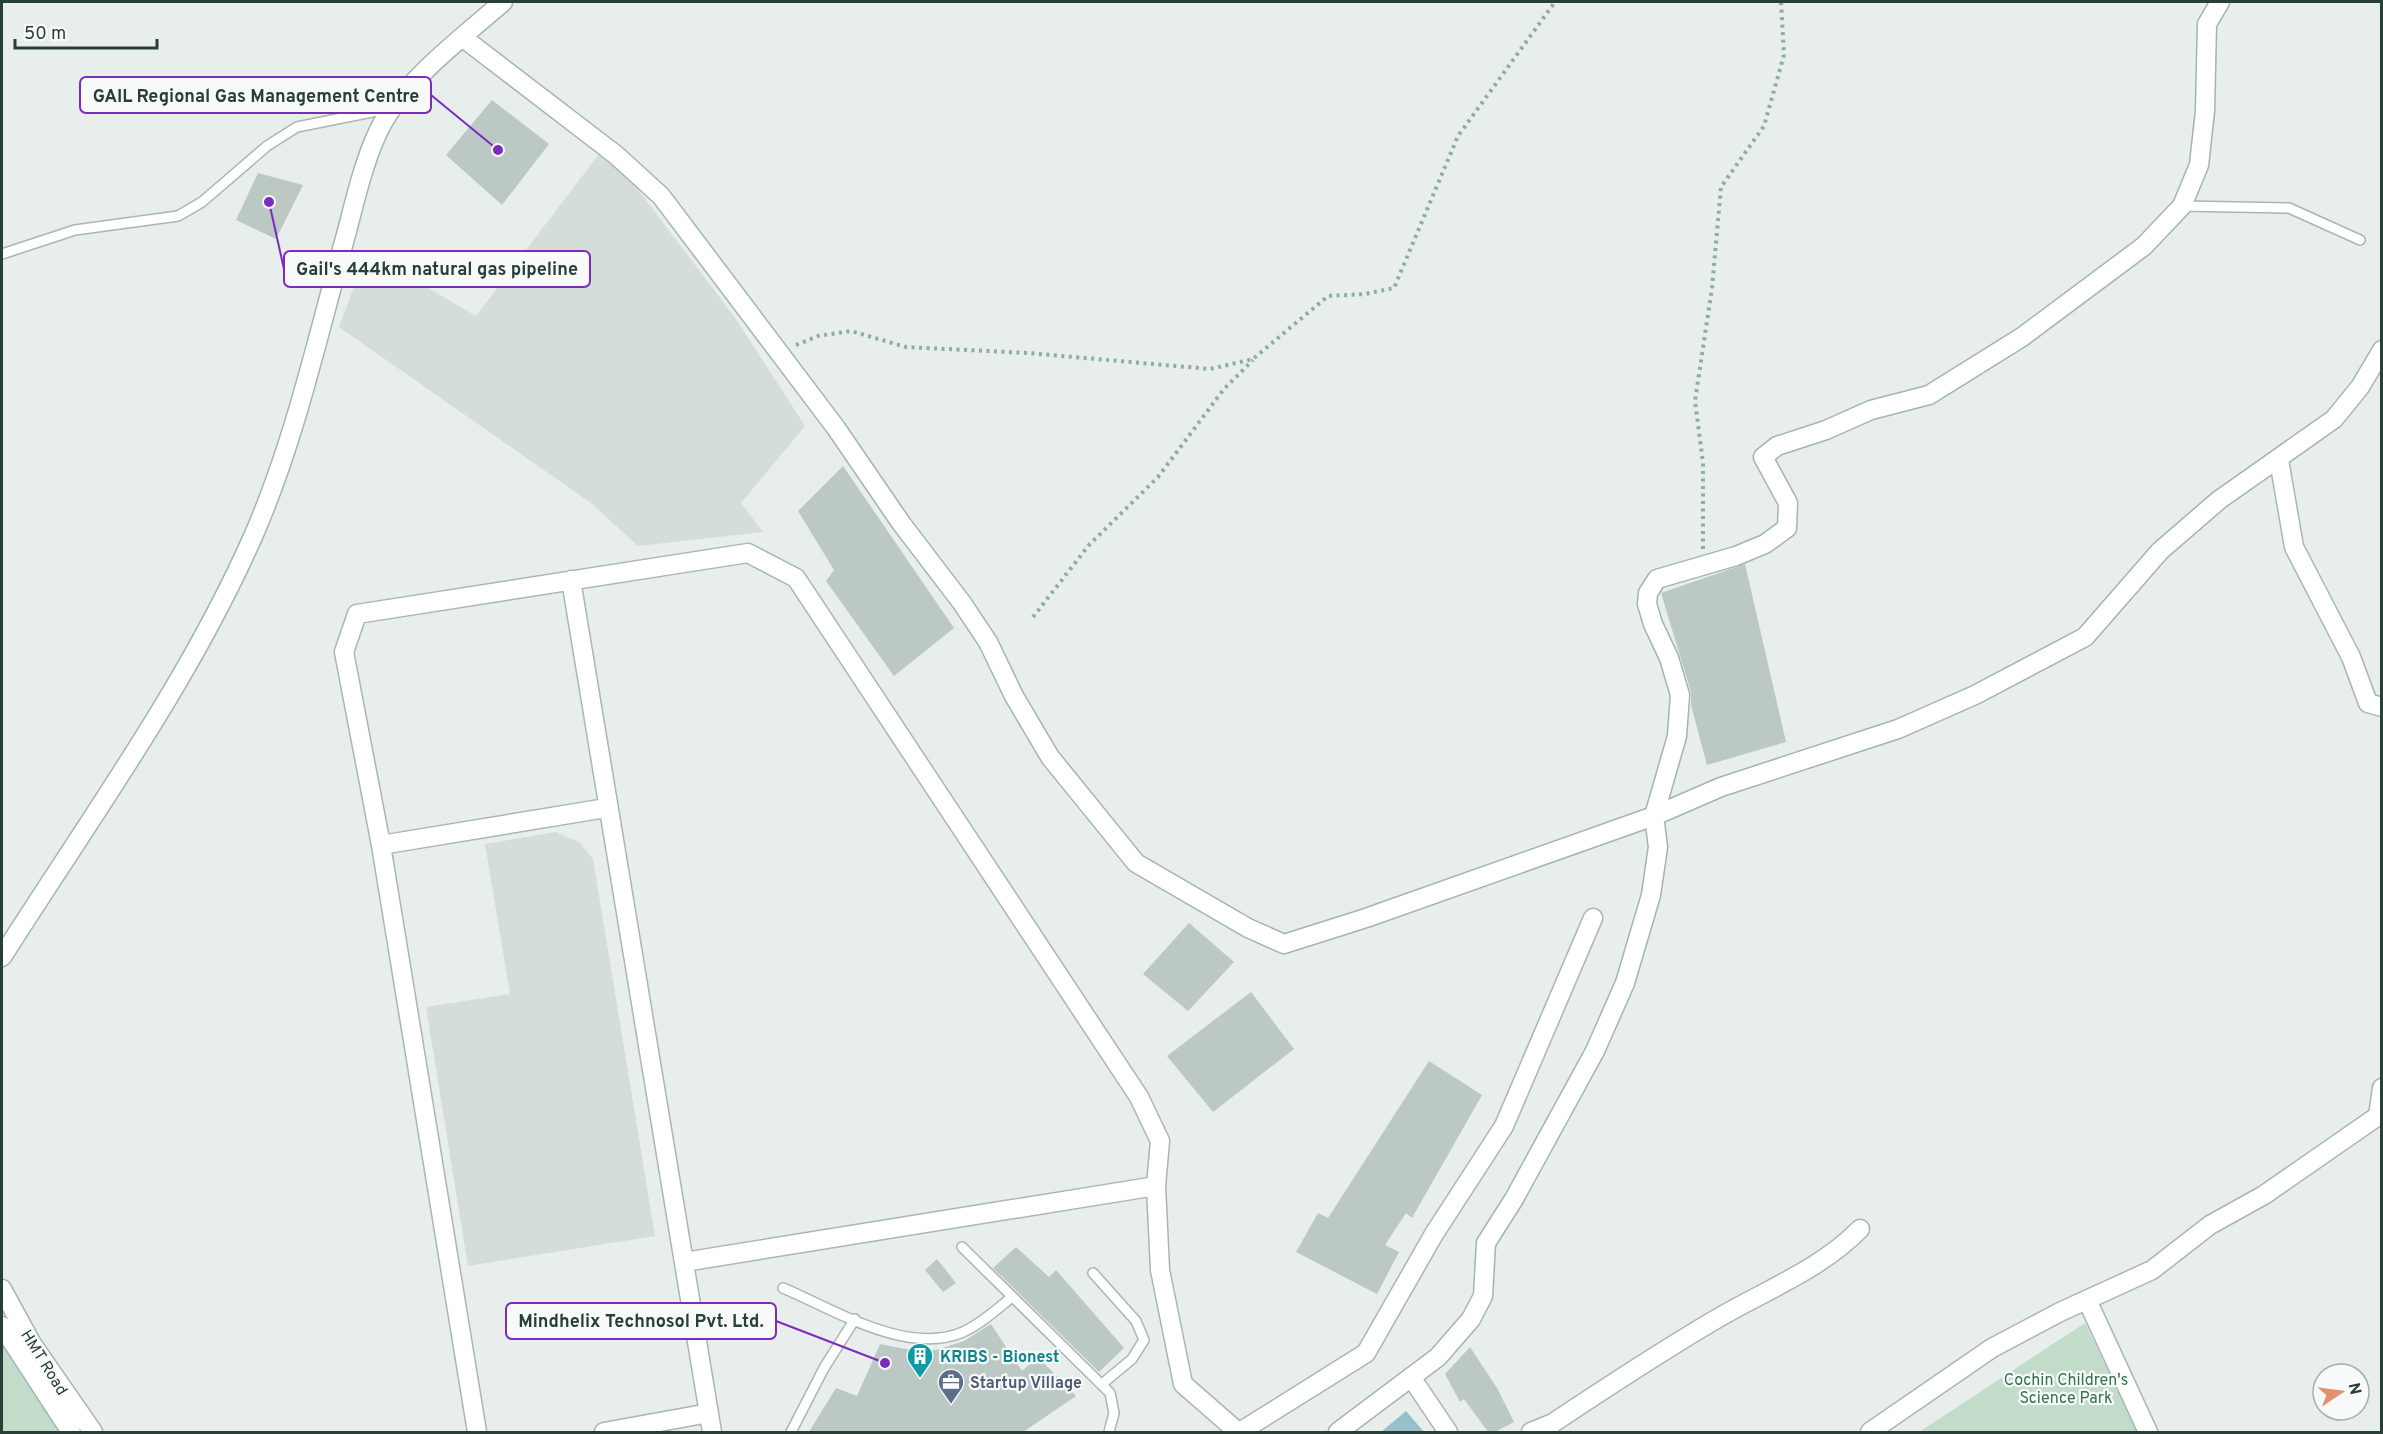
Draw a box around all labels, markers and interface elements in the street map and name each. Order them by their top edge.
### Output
scale bar [15,12,158,50]
text: 50 m [24,23,66,46]
callout: GAIL Regional Gas Management Centre [80,77,431,113]
text: GAIL Regional Gas Management Centre [93,86,419,109]
callout: Gail's 444km natural gas pipeline [284,251,590,287]
text: Gail's 444km natural gas pipeline [296,259,578,282]
callout: Mindhelix Technosol Pvt. Ltd. [506,1303,776,1339]
text: Mindhelix Technosol Pvt. Ltd. [518,1311,764,1334]
street label: HMT Road [15,1327,71,1399]
building icon: KRIBS - Bionest [905,1341,935,1379]
place label: KRIBS - Bionest [940,1348,1059,1368]
north arrow [2311,1362,2371,1422]
office icon: Startup Village [936,1367,966,1405]
park label: Cochin Children's Science Park [2004,1371,2128,1409]
place label: Startup Village [970,1374,1082,1394]
text: N [2343,1381,2365,1397]

